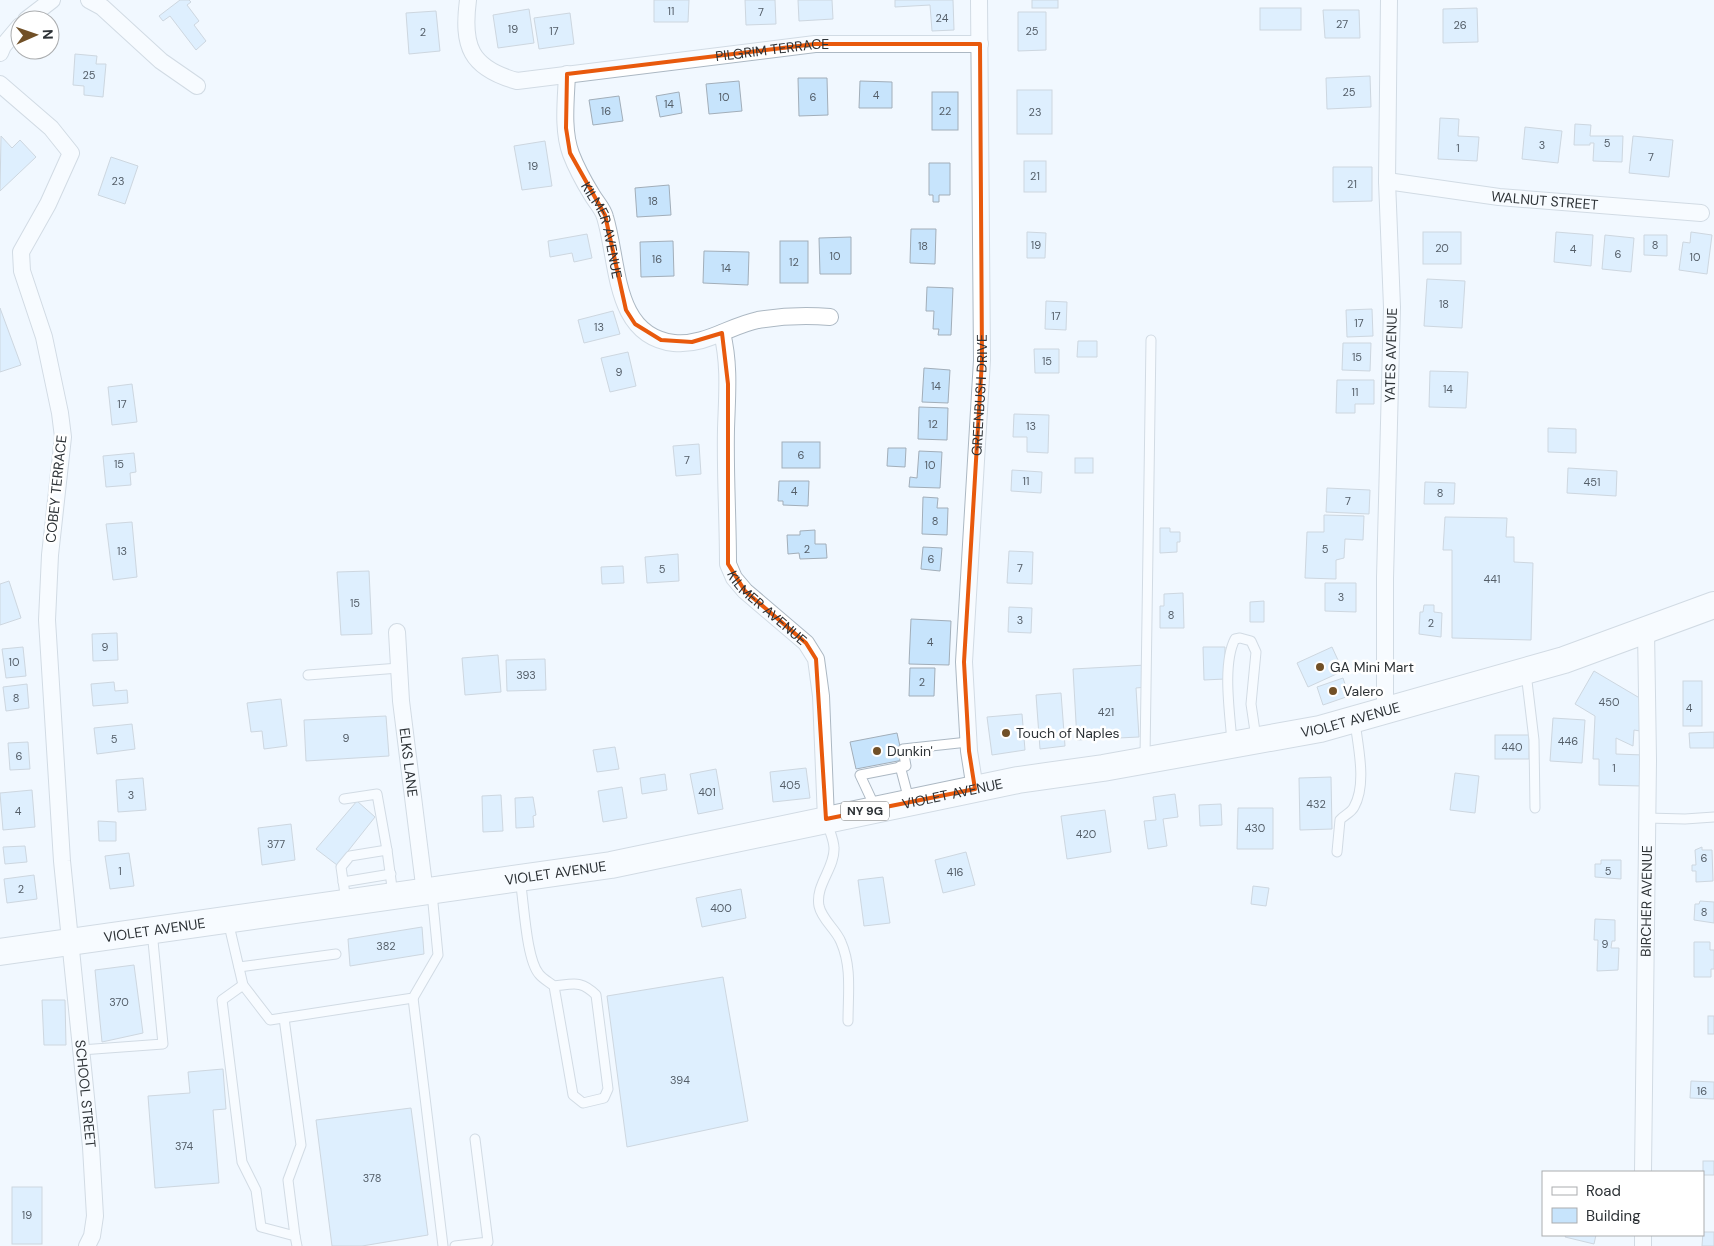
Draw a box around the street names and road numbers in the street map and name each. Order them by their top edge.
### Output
street label: PILGRIM TERRACE [714,35,829,65]
street label: KILMER AVENUE [577,178,626,281]
street label: WALNUT STREET [1490,187,1599,214]
street label: YATES AVENUE [1381,307,1401,403]
street label: GREENBUSH DRIVE [967,334,991,457]
street label: COBEY TERRACE [41,434,71,544]
street label: KILMER AVENUE [723,568,811,649]
street label: VIOLET AVENUE [1299,698,1402,741]
street label: ELKS LANE [395,727,422,798]
street label: VIOLET AVENUE [900,774,1005,813]
road number: NY 9G [841,801,889,820]
street label: BIRCHER AVENUE [1637,845,1656,957]
street label: VIOLET AVENUE [503,857,607,889]
street label: VIOLET AVENUE [102,914,206,946]
street label: SCHOOL STREET [71,1039,100,1149]

